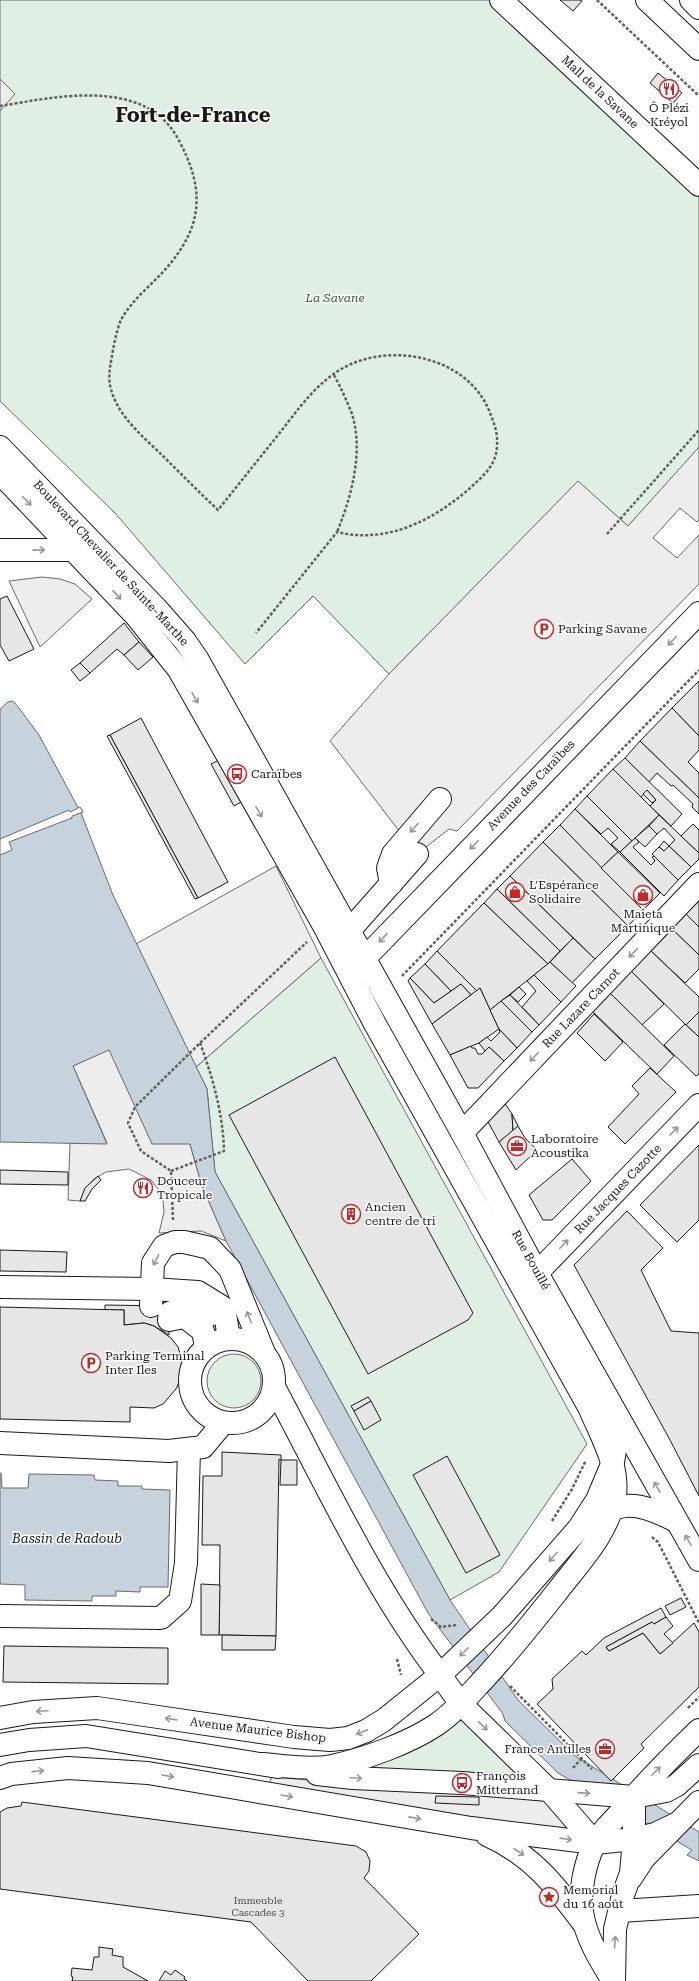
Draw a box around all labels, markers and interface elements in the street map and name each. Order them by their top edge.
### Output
street label: Mall de la Savane [559,53,642,132]
restaurant icon: Ô Plézi Kréyol [658,78,680,100]
place label: Ô Plézi Kréyol [649,101,689,129]
district label: Fort-de-France [116,103,271,127]
park label: La Savane [304,291,365,305]
street label: Boulevard Chevalier de Sainte-Marthe [31,477,192,649]
one-way arrow [22,496,32,506]
one-way arrow [32,546,45,554]
one-way arrow [112,590,121,601]
parking icon: Parking Savane [533,618,555,640]
place label: Parking Savane [558,622,648,636]
one-way arrow [667,636,677,646]
one-way arrow [192,692,199,704]
street label: Avenue des Caraïbes [484,737,578,833]
bus stop icon: Caraïbes [226,763,248,785]
place label: Caraïbes [251,767,302,781]
one-way arrow [255,806,263,818]
one-way arrow [410,823,419,834]
one-way arrow [469,840,478,850]
place label: L'Espérance Solidaire [529,878,599,906]
shop icon: L'Espérance Solidaire [504,881,526,903]
shop icon: Maieta Martinique [632,884,654,906]
place label: Maieta Martinique [611,907,676,935]
one-way arrow [378,933,388,943]
one-way arrow [629,948,638,958]
street label: Rue Lazare Carnot [539,965,623,1051]
one-way arrow [529,1052,539,1062]
one-way arrow [669,1126,679,1136]
place label: Laboratoire Acoustika [531,1132,599,1160]
office icon: Laboratoire Acoustika [506,1135,528,1157]
street label: Rue Jacques Cazotte [572,1141,665,1237]
place label: Douceur Tropicale [157,1174,213,1202]
restaurant icon: Douceur Tropicale [132,1177,154,1199]
place label: Ancien centre de tri [365,1200,436,1228]
building icon: Ancien centre de tri [340,1203,362,1225]
street label: Rue Bouillé [509,1228,553,1293]
one-way arrow [560,1239,569,1250]
one-way arrow [152,1254,159,1266]
one-way arrow [245,1311,252,1323]
place label: Parking Terminal Inter Iles [105,1349,205,1377]
parking icon: Parking Terminal Inter Iles [80,1352,102,1374]
one-way arrow [653,1481,661,1493]
water label: Bassin de Radoub [11,1531,122,1546]
one-way arrow [683,1534,691,1546]
one-way arrow [549,1552,558,1562]
one-way arrow [459,1647,469,1657]
one-way arrow [36,1708,49,1715]
one-way arrow [165,1715,178,1723]
street label: Avenue Maurice Bishop [189,1715,327,1745]
one-way arrow [478,1721,488,1731]
one-way arrow [356,1729,368,1736]
office icon: France Antilles [594,1738,616,1760]
place label: France Antilles [504,1742,591,1756]
one-way arrow [651,1766,661,1776]
one-way arrow [31,1768,44,1775]
place label: François Mitterrand [476,1769,539,1797]
one-way arrow [161,1772,174,1780]
bus stop icon: François Mitterrand [451,1772,473,1794]
one-way arrow [349,1775,362,1782]
one-way arrow [577,1790,590,1797]
one-way arrow [280,1792,293,1800]
one-way arrow [408,1814,421,1822]
one-way arrow [559,1835,572,1843]
one-way arrow [513,1848,524,1856]
place label: Memorial du 16 août [563,1883,624,1911]
place icon: Memorial du 16 août [538,1886,560,1908]
house number: Immeuble Cascades 3 [232,1895,285,1918]
one-way arrow [611,1936,618,1949]

